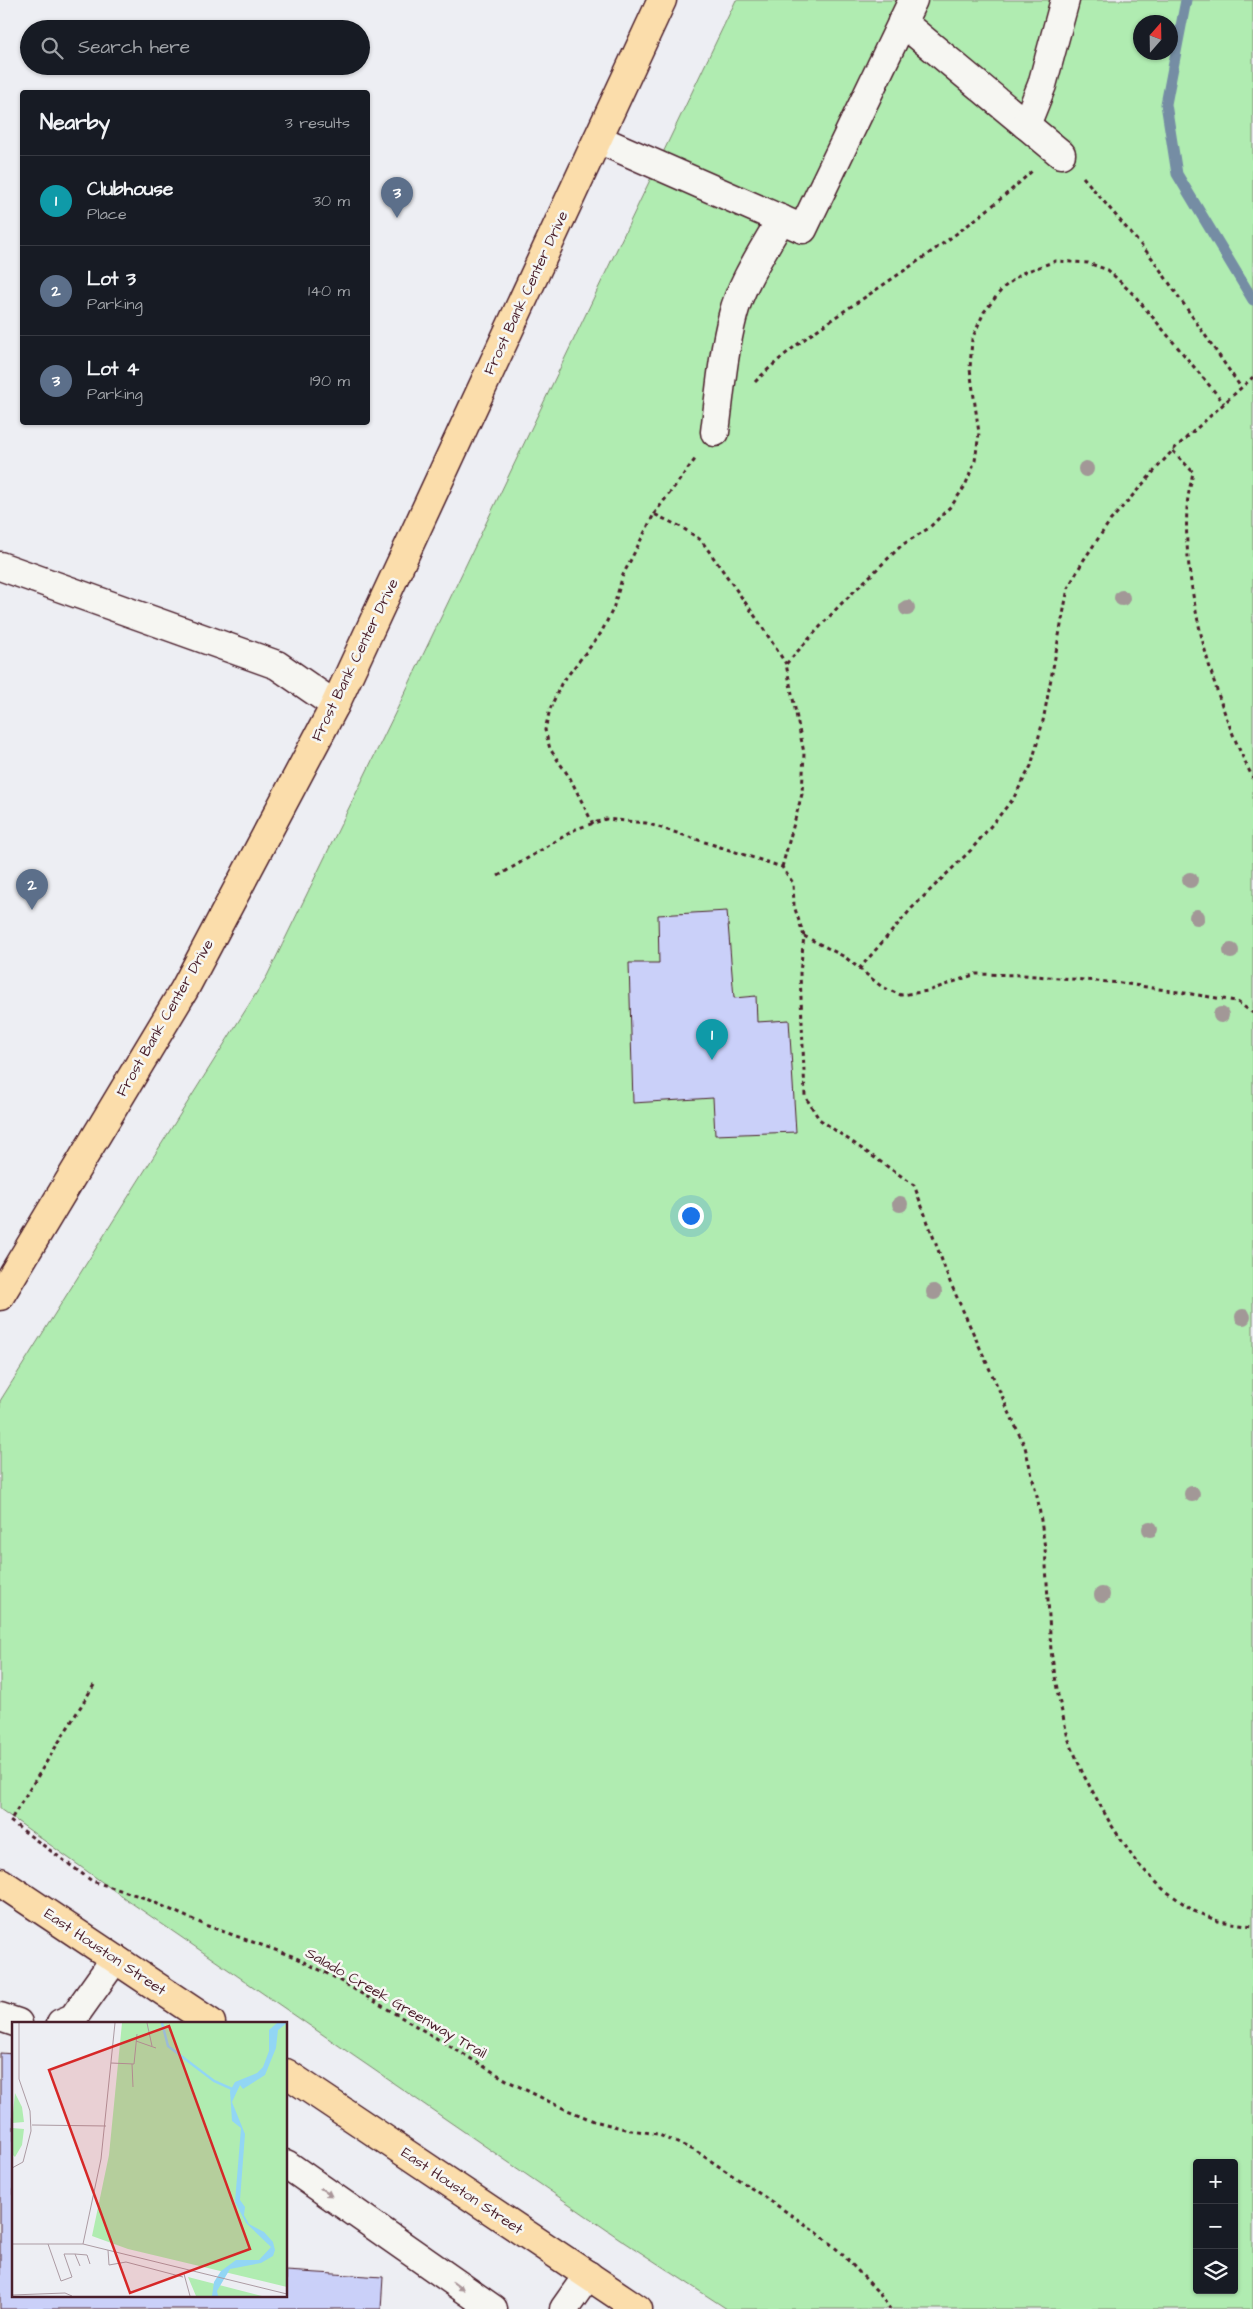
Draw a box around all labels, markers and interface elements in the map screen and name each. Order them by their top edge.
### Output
north arrow [1133,15,1178,60]
search box [20,20,370,75]
icon: search [38,34,66,62]
text: Search here [78,34,190,61]
text: Nearby [40,108,110,137]
text: 3 results [285,112,350,134]
text: Clubhouse [87,176,173,203]
pin: 3 [381,177,413,218]
text: 1 [55,190,57,212]
text: 30 m [313,190,350,212]
text: Place [87,203,127,225]
street label: Frost Bank Center Drive [479,208,573,378]
text: Lot 3 [87,266,136,293]
text: 2 [51,280,61,302]
text: 140 m [308,280,350,302]
text: Parking [87,293,143,315]
text: Lot 4 [87,356,139,383]
text: 3 [52,370,60,392]
text: 190 m [310,370,350,392]
text: Parking [87,383,143,405]
street label: Frost Bank Center Drive [306,575,404,745]
pin: 2 [16,869,48,910]
street label: Frost Bank Center Drive [111,935,219,1101]
pin: 1 [696,1019,728,1060]
your location [678,1203,704,1229]
street label: East Houston Street [40,1903,170,2001]
street label: Salado Creek Greenway Trail [301,1942,490,2064]
inset map [12,2022,288,2296]
street label: East Houston Street [397,2142,527,2240]
map controls [1193,2159,1238,2294]
button: + [1193,2159,1238,2204]
one-way arrow [320,2187,333,2196]
button: − [1193,2204,1238,2249]
button: layers [1193,2249,1238,2294]
one-way arrow [452,2281,465,2291]

